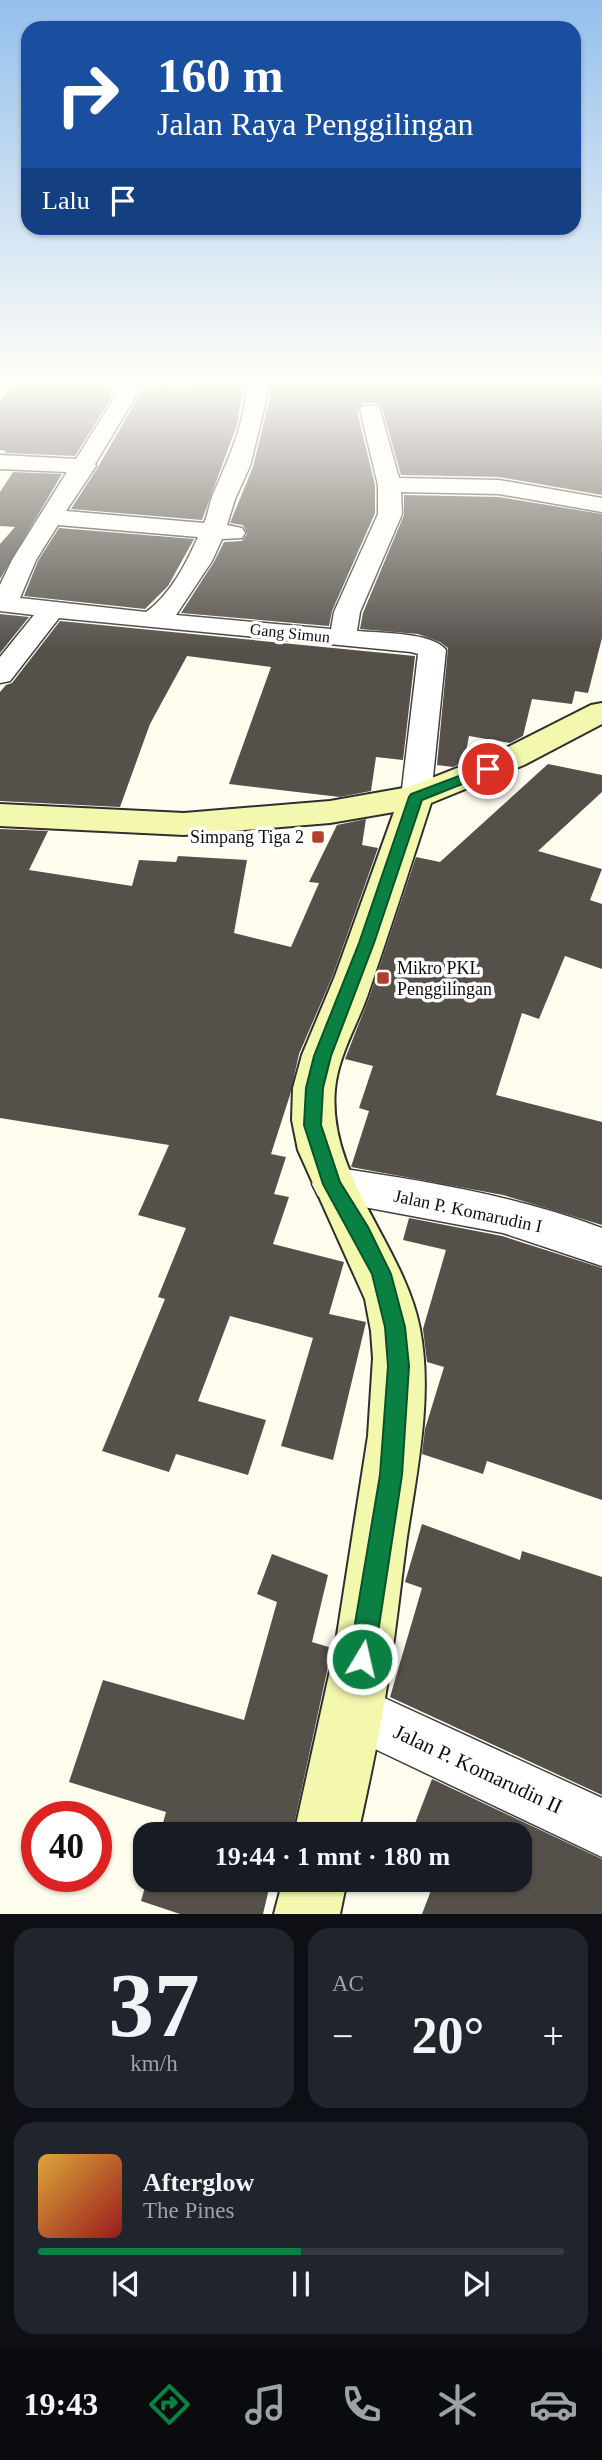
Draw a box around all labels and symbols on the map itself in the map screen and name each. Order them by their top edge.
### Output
street label: Gang Simun [249,620,331,647]
pin [458,739,518,799]
place label: Simpang Tiga 2 [190,827,304,847]
marker: Simpang Tiga 2 [310,829,326,845]
place label: Mikro PKL Penggilingan [397,958,492,999]
marker: Mikro PKL Penggilingan [375,970,391,986]
street label: Jalan P. Komarudin I [392,1186,544,1236]
position arrow [325,1622,399,1696]
street label: Jalan P. Komarudin II [390,1719,566,1819]
speed limit sign: 40 [21,1801,112,1892]

